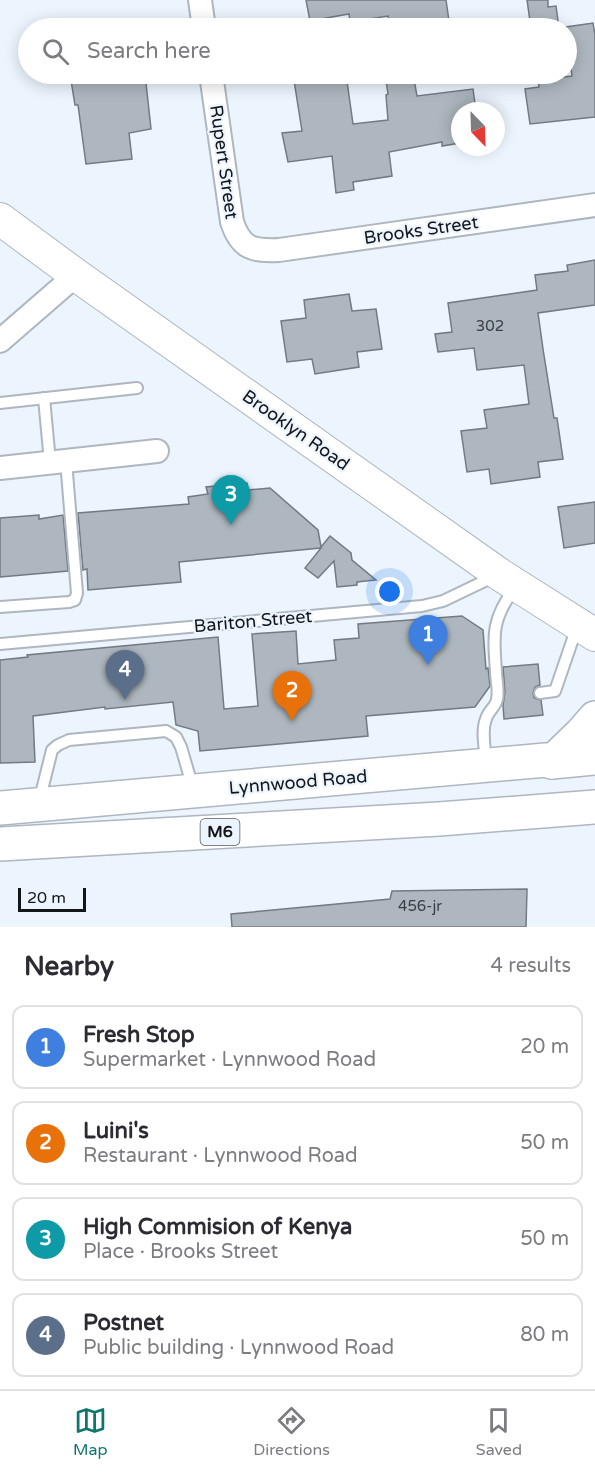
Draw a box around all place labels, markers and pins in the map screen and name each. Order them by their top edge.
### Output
pin: 3 [212,476,250,525]
pin: 1 [408,616,448,665]
pin: 4 [106,650,144,700]
pin: 2 [272,672,312,721]

